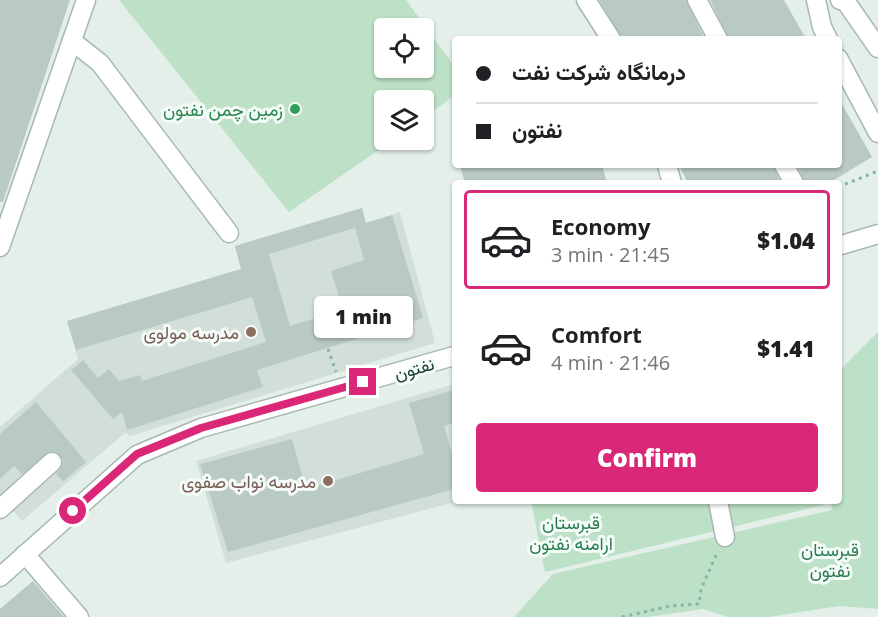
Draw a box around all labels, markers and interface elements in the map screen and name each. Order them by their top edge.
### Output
map controls [374,18,434,150]
button: locate [374,18,434,78]
text: درمانگاه شرکت نفت [512,56,686,86]
button: layers [374,90,434,150]
place label: زمین چمن نفتون [163,97,283,122]
marker: زمین چمن نفتون [288,102,302,116]
text: نفتون [512,114,563,144]
text: Economy [551,211,650,241]
icon: car [479,213,533,267]
text: $1.04 [757,225,815,255]
text: 3 min · 21:45 [551,241,670,268]
callout: 1 min [314,295,412,337]
text: 1 min [335,303,392,330]
text: Comfort [551,319,642,349]
place label: مدرسه مولوی [143,320,239,344]
icon: car [479,321,533,375]
marker: مدرسه مولوی [244,325,258,339]
text: $1.41 [757,333,815,363]
text: 4 min · 21:46 [551,349,670,376]
street label: نفتون [391,351,437,385]
route end [349,368,376,395]
button: Confirm [476,423,818,492]
place label: مدرسه نواب صفوی [181,469,316,493]
marker: مدرسه نواب صفوی [321,474,335,488]
route start [59,497,86,524]
park label: قبرستان ارامنه نفتون [529,510,613,555]
park label: قبرستان نفتون [801,537,859,582]

